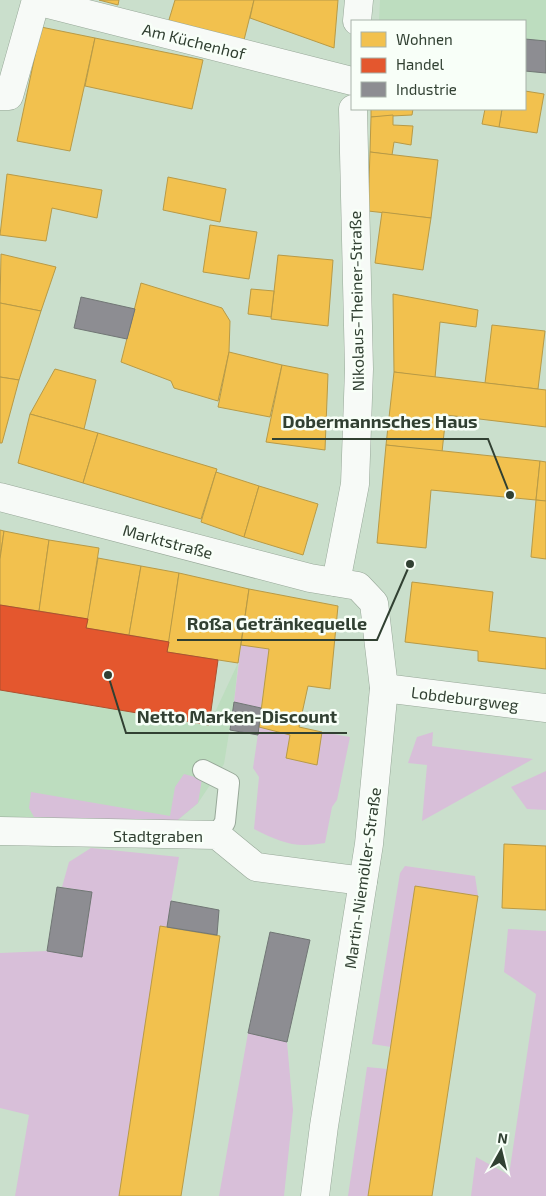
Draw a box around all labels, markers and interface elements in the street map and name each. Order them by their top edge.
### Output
street label: Am Küchenhof [141,19,248,63]
legend [351,20,526,110]
text: Wohnen [396,30,453,48]
text: Handel [396,55,445,73]
text: Industrie [396,80,457,98]
street label: Nikolaus-Theiner-Straße [345,211,367,391]
callout: Dobermannsches Haus [272,406,488,439]
text: Dobermannsches Haus [282,410,478,432]
street label: Marktstraße [121,520,215,562]
callout: Roßa Getränkequelle [177,607,377,640]
text: Roßa Getränkequelle [187,612,367,634]
street label: Lobdeburgweg [410,682,520,714]
callout: Netto Marken-Discount [126,700,347,733]
text: Netto Marken-Discount [137,705,338,727]
street label: Martin-Niemöller-Straße [340,786,384,970]
street label: Stadtgraben [113,826,203,845]
north arrow [476,1126,526,1176]
text: N [497,1129,509,1147]

